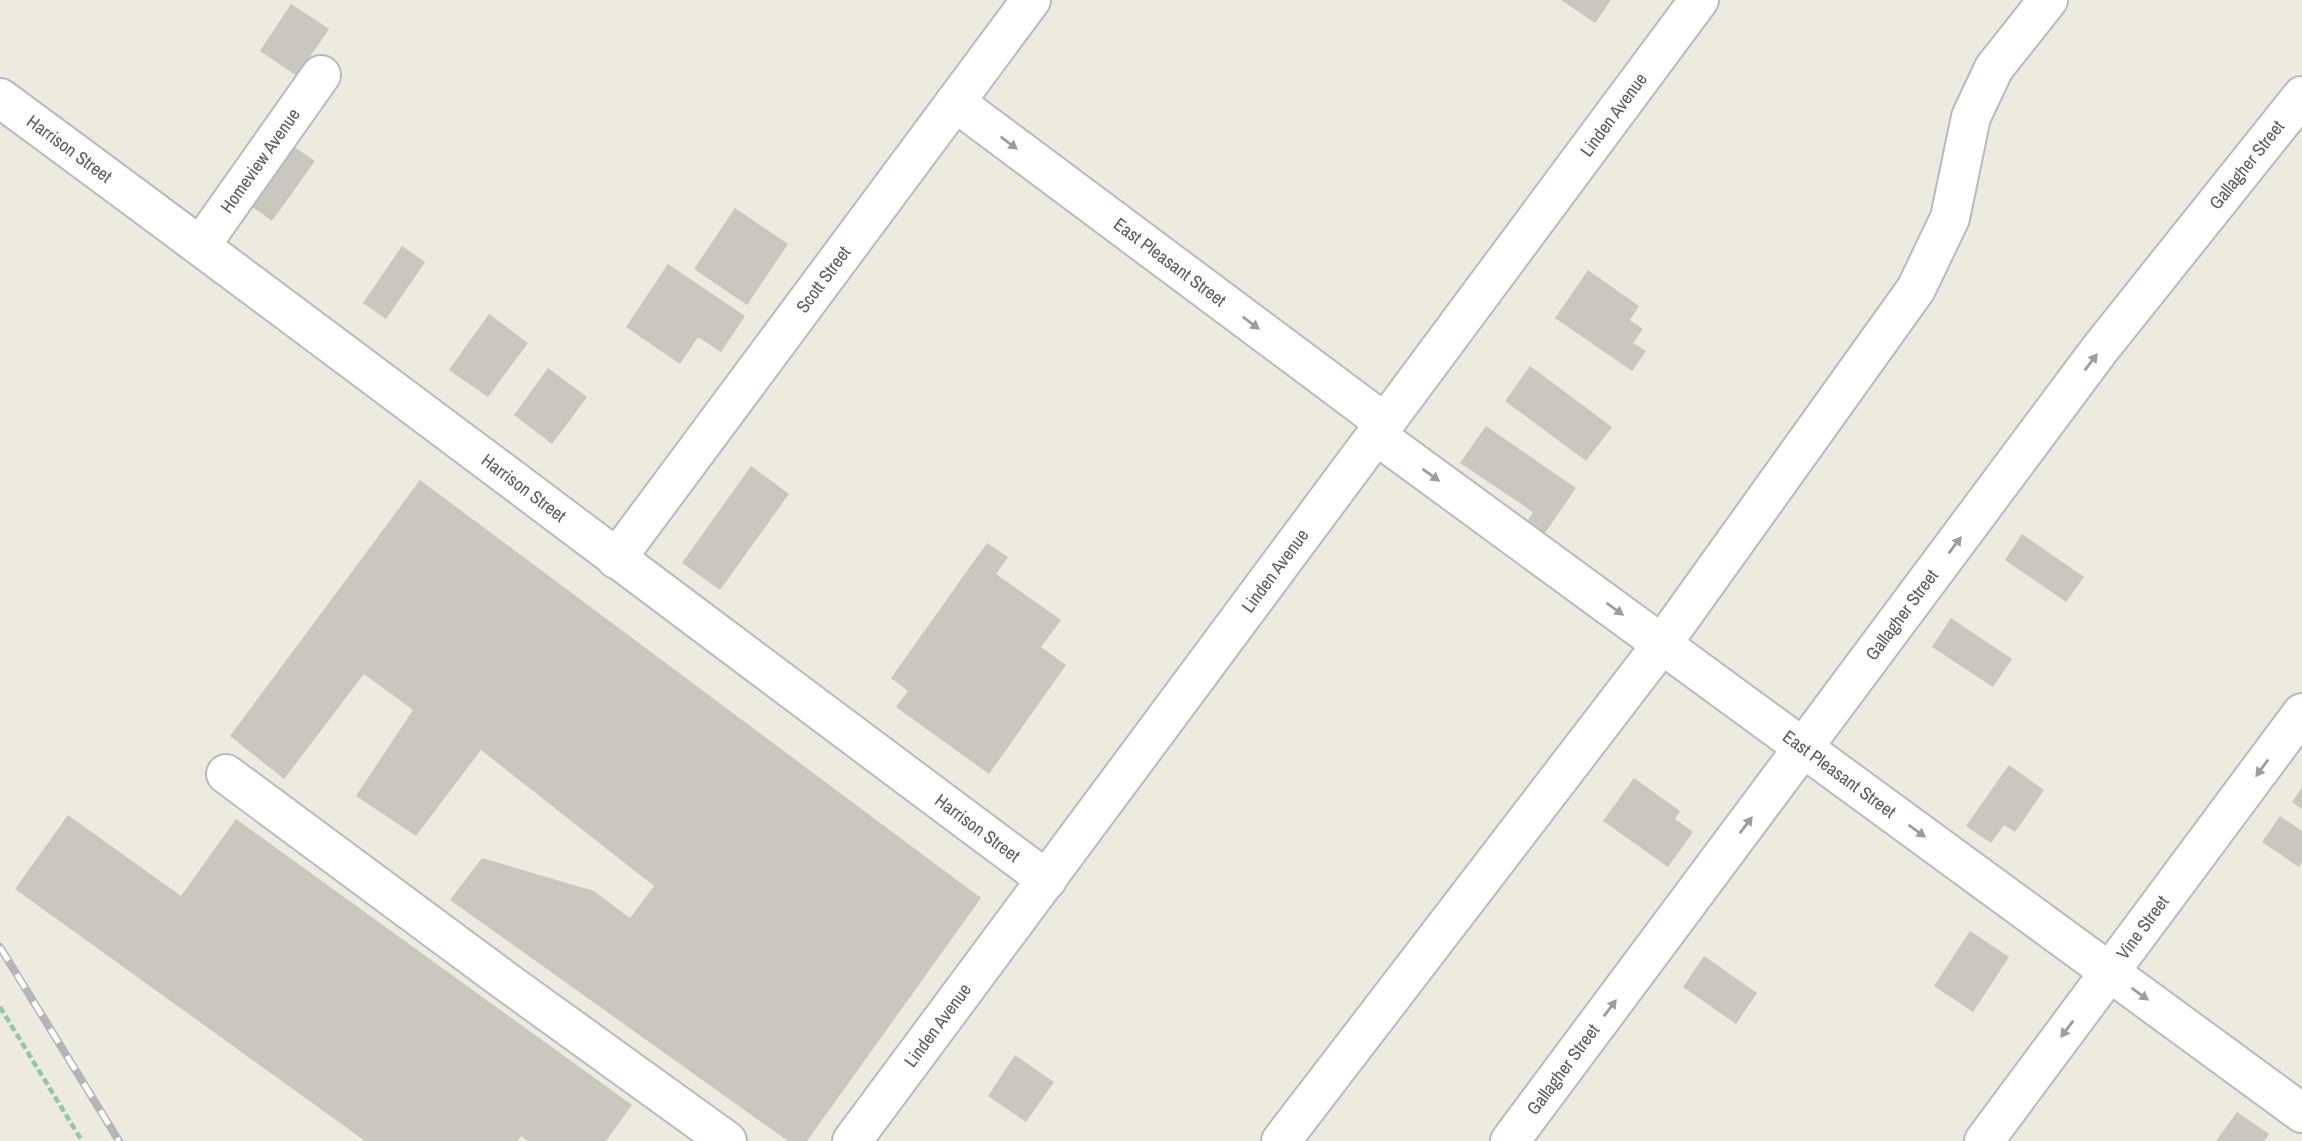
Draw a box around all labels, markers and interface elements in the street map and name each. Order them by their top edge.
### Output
street label: Linden Avenue [1574,68,1653,161]
street label: Homeview Avenue [214,103,306,218]
street label: Harrison Street [22,109,117,188]
street label: Gallagher Street [2203,115,2290,215]
one-way arrow [1000,135,1018,150]
street label: East Pleasant Street [1109,212,1232,312]
street label: Scott Street [790,241,856,318]
one-way arrow [1242,315,1260,329]
one-way arrow [2083,353,2097,371]
street label: Harrison Street [476,448,572,528]
one-way arrow [1422,468,1440,482]
street label: Linden Avenue [1235,524,1314,618]
one-way arrow [1947,536,1962,554]
street label: Gallagher Street [1859,564,1944,665]
one-way arrow [1605,602,1623,617]
street label: East Pleasant Street [1778,724,1901,824]
one-way arrow [2255,759,2269,777]
street label: Harrison Street [930,788,1025,868]
one-way arrow [1738,816,1752,834]
one-way arrow [1908,823,1926,837]
street label: Vine Street [2110,890,2174,964]
street label: Linden Avenue [898,978,977,1072]
one-way arrow [2131,987,2149,1001]
one-way arrow [1602,999,1616,1017]
street label: Gallagher Street [1521,1019,1605,1120]
one-way arrow [2061,1020,2075,1038]

